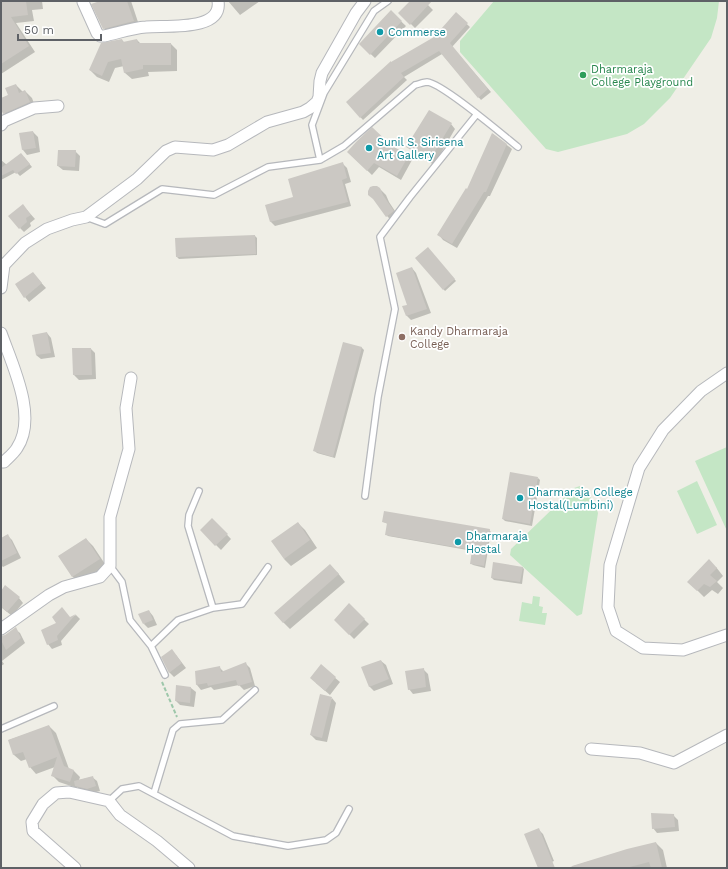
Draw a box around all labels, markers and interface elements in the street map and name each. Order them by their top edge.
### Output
scale bar [18,16,101,42]
text: 50 m [24,23,54,37]
place label: Commerse [388,26,446,39]
marker: Commerse [375,27,385,37]
place label: Dharmaraja College Playground [591,63,693,89]
marker: Dharmaraja College Playground [578,70,588,80]
place label: Sunil S. Sirisena Art Gallery [377,136,464,162]
marker: Sunil S. Sirisena Art Gallery [364,143,374,153]
place label: Kandy Dharmaraja College [410,325,508,351]
marker: Kandy Dharmaraja College [397,332,407,342]
place label: Dharmaraja College Hostal(Lumbini) [528,486,633,512]
marker: Dharmaraja College Hostal(Lumbini) [515,493,525,503]
place label: Dharmaraja Hostal [466,530,528,556]
marker: Dharmaraja Hostal [453,537,463,547]

